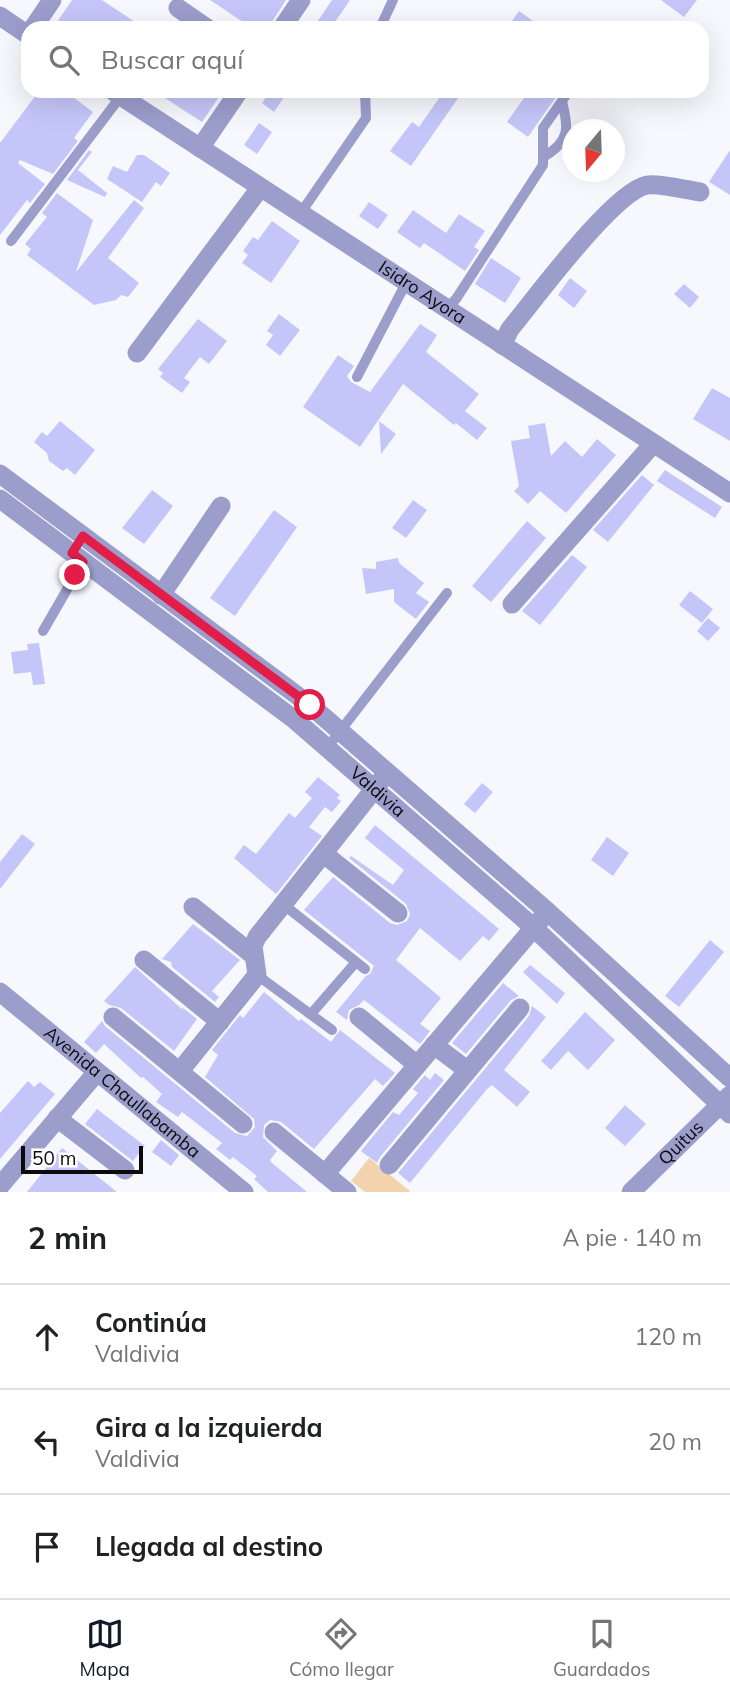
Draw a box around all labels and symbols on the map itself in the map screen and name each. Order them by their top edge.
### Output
north arrow [562,119,625,182]
street label: Isidro Ayora [374,255,471,329]
route end [59,559,90,590]
route start [294,689,325,720]
street label: Valdivia [345,761,410,822]
street label: Avenida Chaullabamba [40,1021,205,1163]
street label: Quitus [653,1115,708,1170]
scale bar [21,1143,144,1175]

